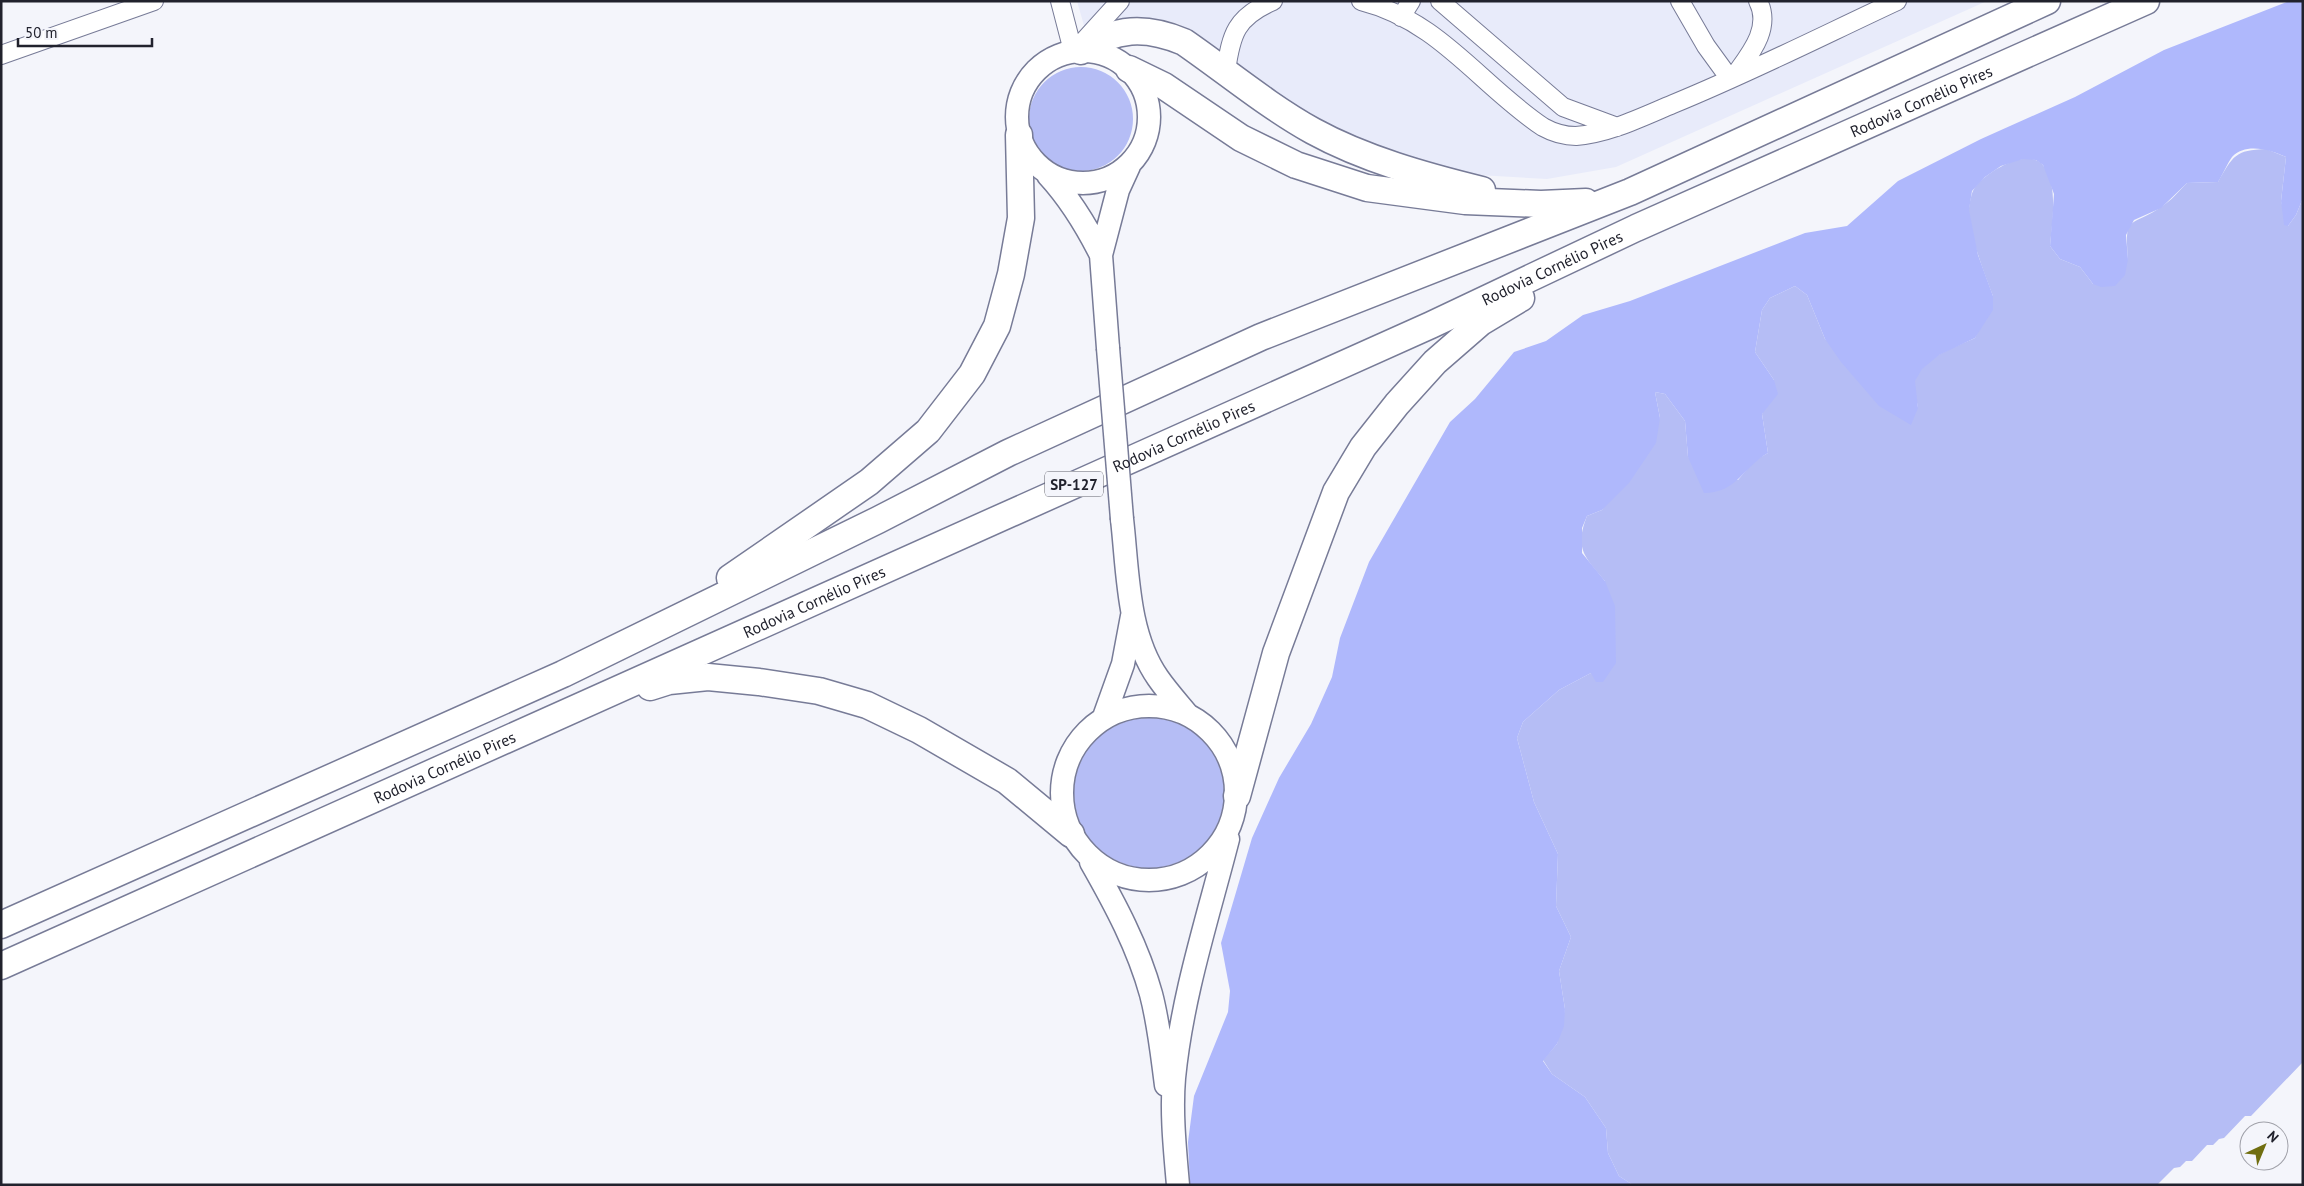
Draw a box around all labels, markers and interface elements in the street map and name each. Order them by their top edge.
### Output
scale bar [18,15,151,47]
text: 50 m [25,23,58,42]
street label: Rodovia Cornélio Pires [1847,61,1996,141]
street label: Rodovia Cornélio Pires [1478,226,1626,310]
street label: Rodovia Cornélio Pires [1109,395,1258,476]
road number: SP-127 [1045,472,1103,496]
street label: Rodovia Cornélio Pires [740,561,888,642]
street label: Rodovia Cornélio Pires [370,727,519,808]
north arrow [2239,1121,2289,1171]
text: N [2263,1127,2283,1146]

